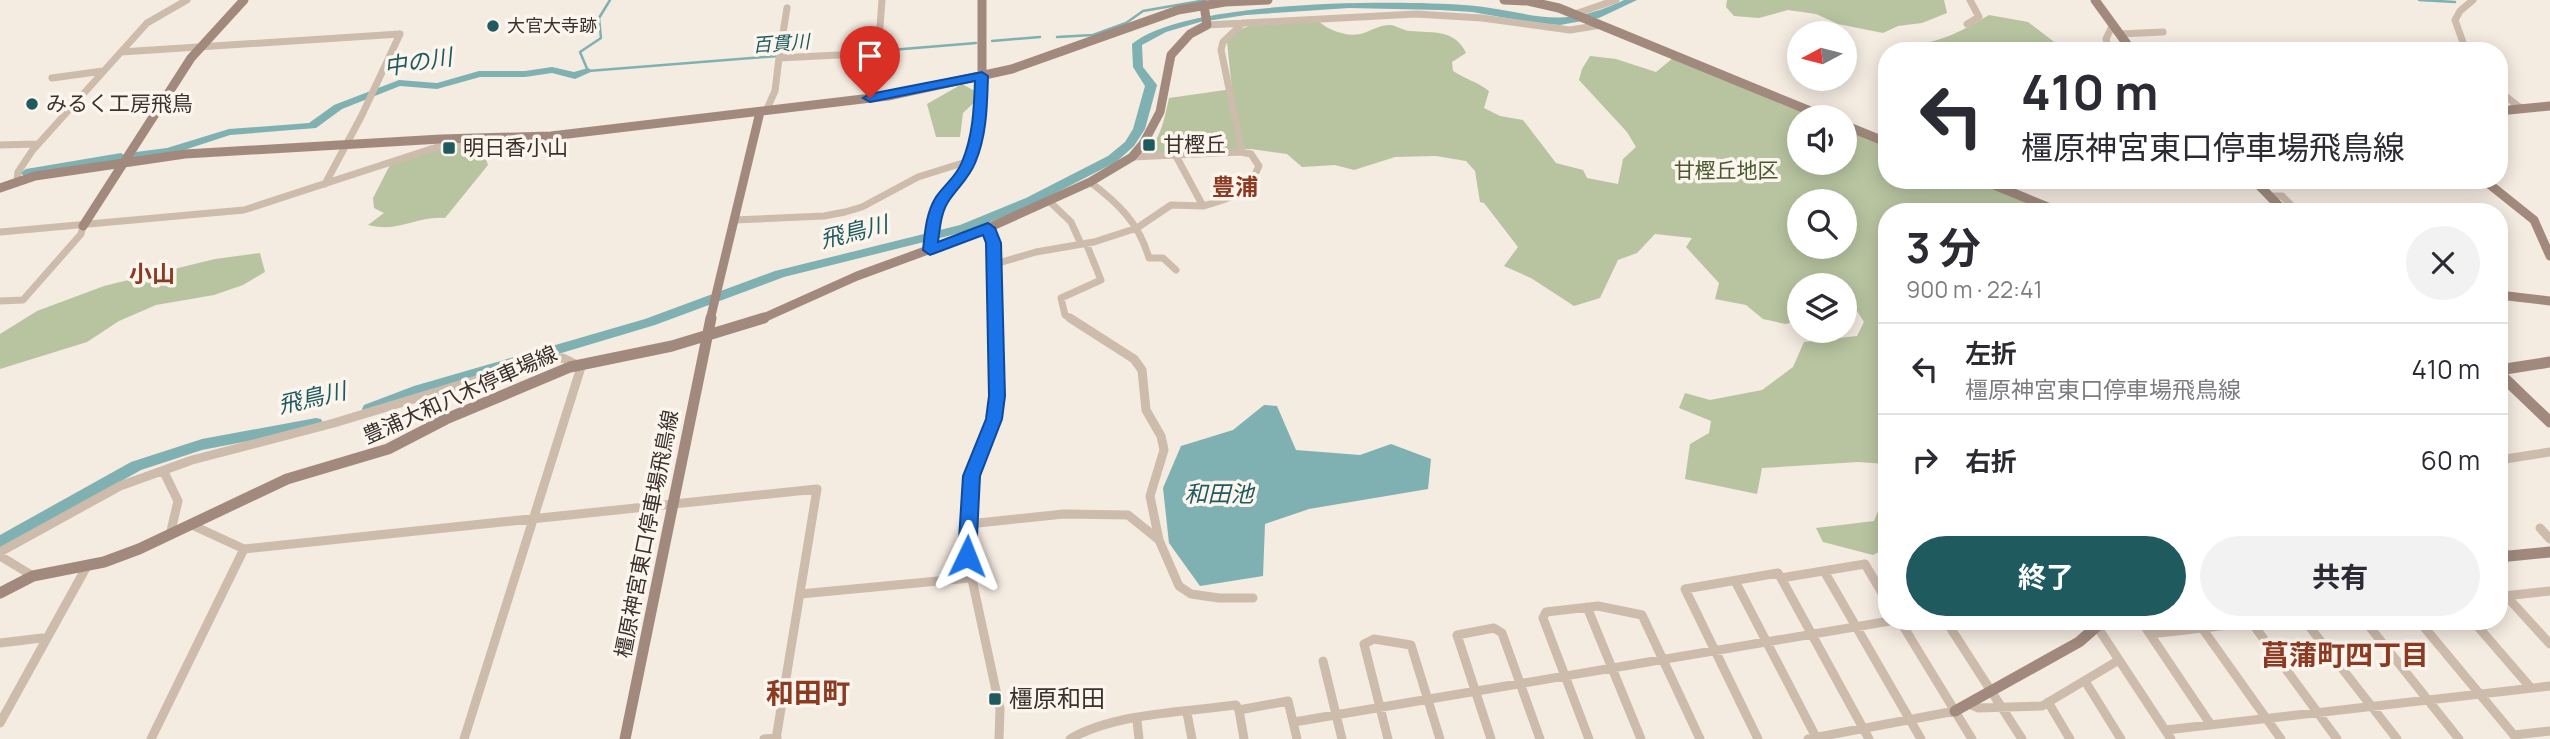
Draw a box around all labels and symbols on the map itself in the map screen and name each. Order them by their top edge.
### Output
place label: 大官大寺跡 [507,13,597,37]
marker: 大官大寺跡 [485,18,501,34]
north arrow [1787,21,1857,91]
pin [840,26,900,98]
water label: 百貫川 [752,28,812,58]
water label: 中の川 [381,39,457,82]
place label: みるく工房飛鳥 [46,89,193,117]
marker: みるく工房飛鳥 [24,96,40,112]
place label: 甘樫丘 [1163,130,1226,158]
place label: 明日香小山 [463,133,568,161]
marker: 甘樫丘 [1141,137,1157,153]
marker: 明日香小山 [441,140,457,156]
park label: 甘樫丘地区 [1674,156,1779,184]
district label: 豊浦 [1212,170,1258,202]
water label: 飛鳥川 [816,206,894,255]
district label: 小山 [129,257,175,289]
street label: 豊浦大和八木停車場線 [358,339,561,450]
water label: 飛鳥川 [275,373,352,420]
street label: 橿原神宮東口停車場飛鳥線 [608,407,684,660]
water label: 和田池 [1185,477,1256,509]
position arrow [930,519,1004,593]
district label: 菖蒲町四丁目 [2261,635,2429,673]
district label: 和田町 [766,673,850,711]
place label: 橿原和田 [1009,681,1105,714]
marker: 橿原和田 [987,691,1003,707]

